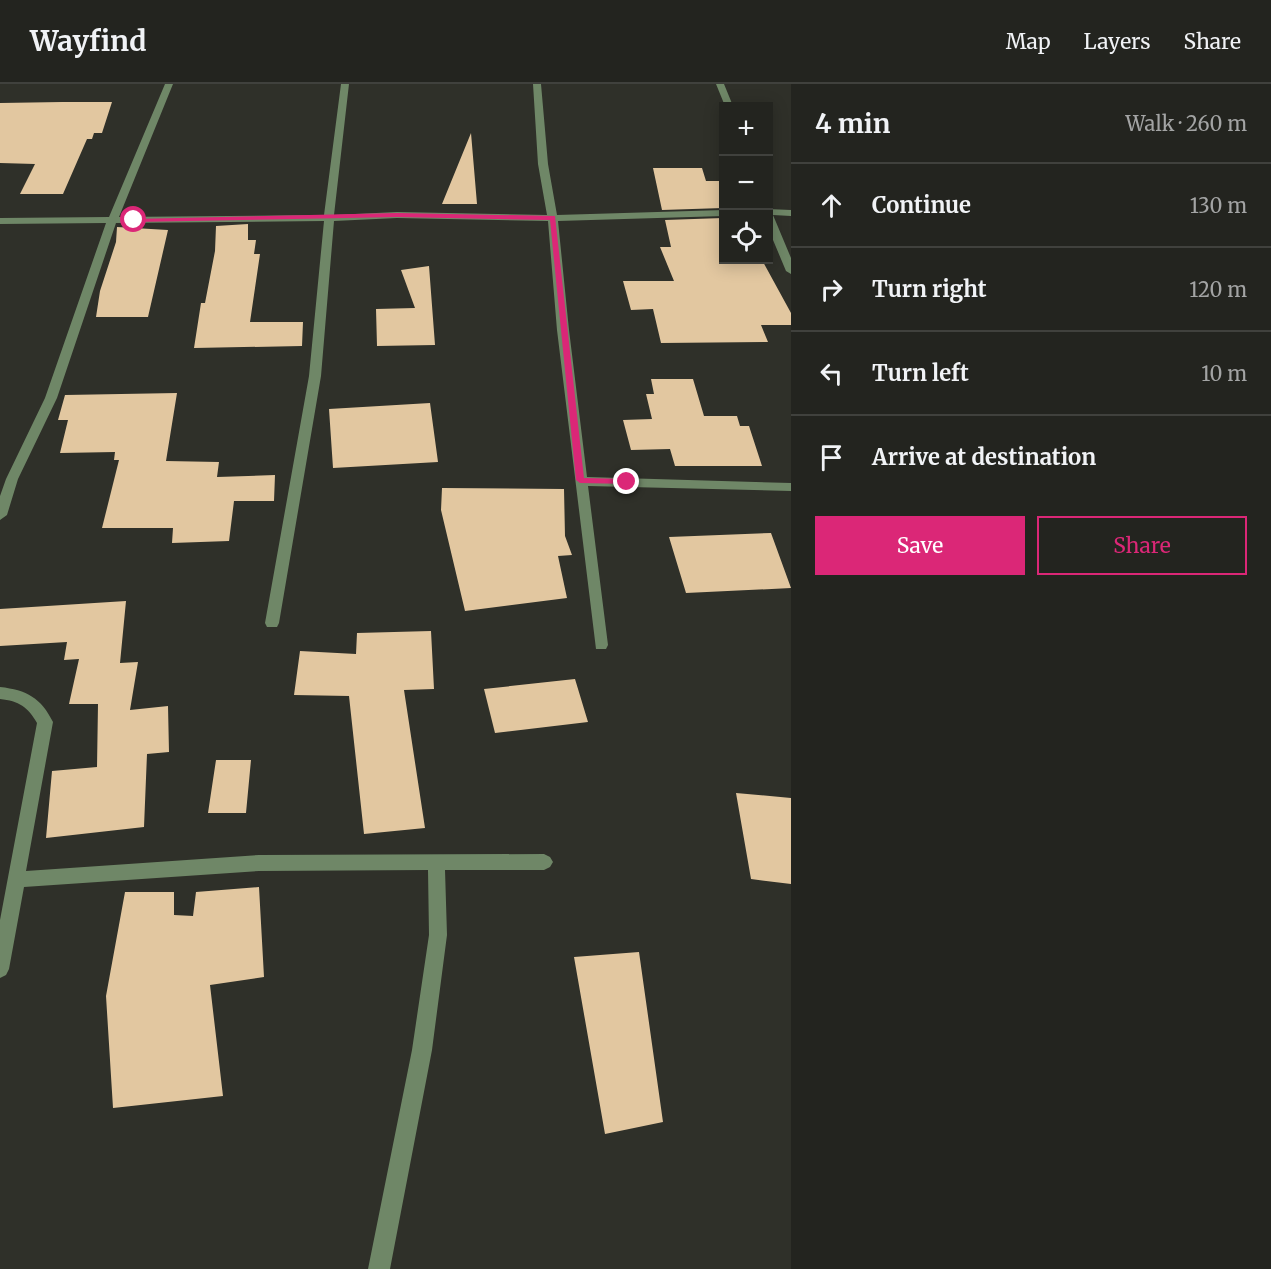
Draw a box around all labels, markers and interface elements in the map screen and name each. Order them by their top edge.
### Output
text: Wayfind [30,23,146,59]
text: Map [1006,28,1051,55]
text: Layers [1084,28,1151,55]
text: Share [1184,28,1241,55]
map controls [719,102,773,264]
button: + [719,102,773,156]
text: 4 min [815,107,890,140]
text: Walk · 260 m [1125,111,1247,136]
button: − [719,156,773,210]
icon: ahead [815,189,848,222]
text: Continue [872,191,971,219]
text: 130 m [1190,193,1247,218]
route start [120,206,146,232]
button: locate [719,210,773,264]
icon: right [815,273,848,306]
text: Turn right [872,275,986,303]
text: 120 m [1189,277,1247,302]
icon: left [815,357,848,390]
text: Turn left [872,359,969,387]
text: 10 m [1201,361,1247,386]
icon: arrive [815,441,848,474]
text: Arrive at destination [872,443,1096,471]
route end [613,468,639,494]
button: Save [815,516,1025,575]
button: Share [1037,516,1247,575]

